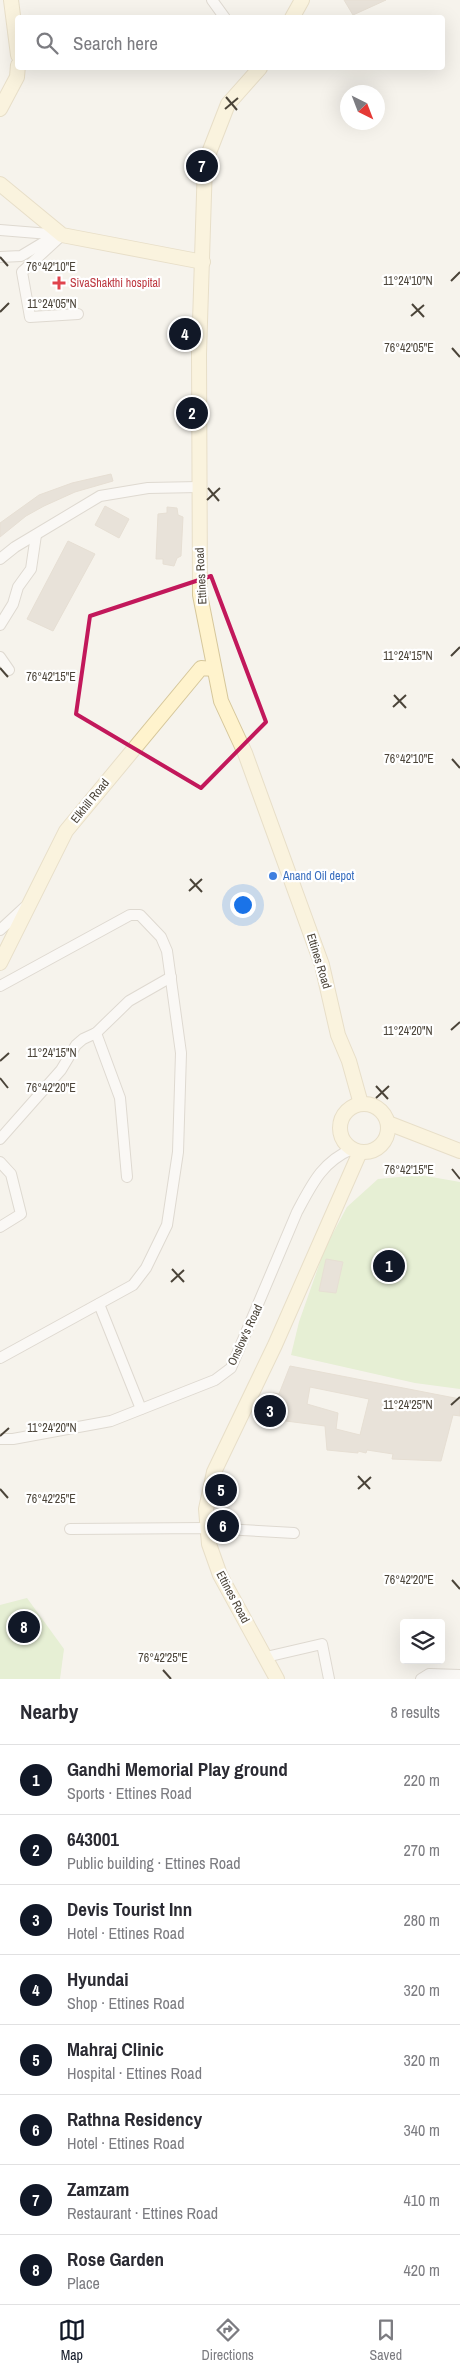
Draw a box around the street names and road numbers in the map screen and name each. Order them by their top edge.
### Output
street label: Ettines Road [192,547,210,605]
street label: Elkhill Road [67,776,113,826]
street label: Ettines Road [303,931,335,991]
street label: Onslow's Road [224,1302,266,1368]
street label: Ettines Road [213,1568,253,1626]

